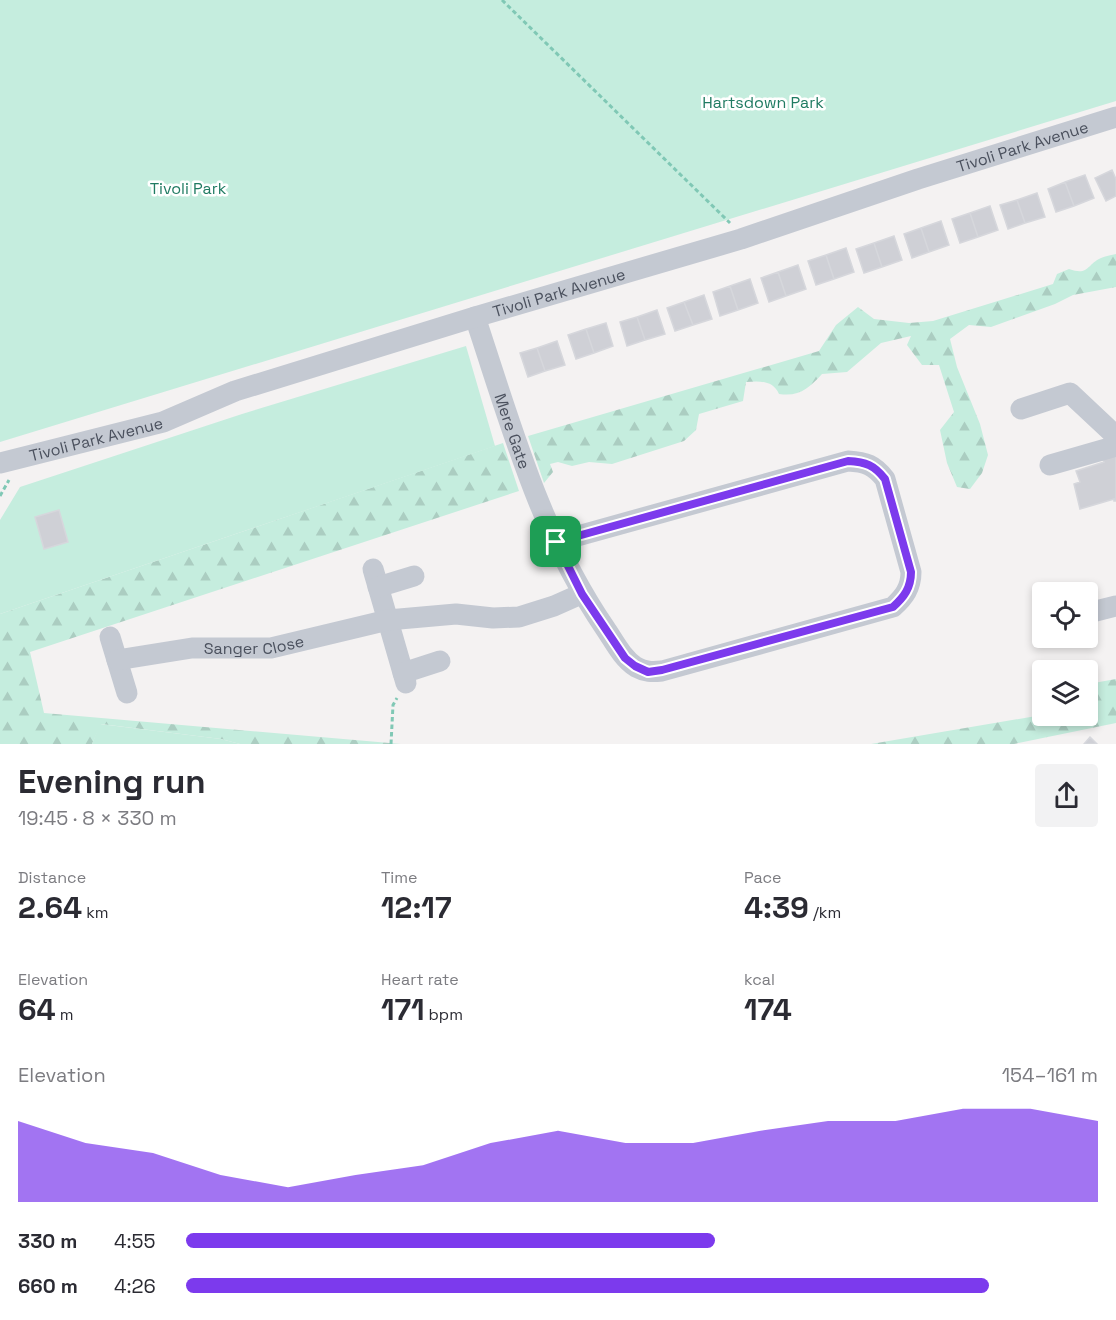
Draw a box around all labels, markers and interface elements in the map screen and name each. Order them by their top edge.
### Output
park label: Hartsdown Park [702,92,824,113]
street label: Tivoli Park Avenue [954,116,1091,177]
park label: Tivoli Park [150,178,227,199]
street label: Tivoli Park Avenue [490,263,628,322]
street label: Mere Gate [490,390,535,472]
street label: Tivoli Park Avenue [27,412,165,466]
pin [530,516,581,567]
icon: arrive [539,525,572,558]
map controls [1032,582,1098,726]
button: locate [1032,582,1098,648]
street label: Sanger Close [204,630,306,659]
button: layers [1032,660,1098,726]
text: Evening run [18,761,206,803]
button: share [1035,764,1098,827]
text: 19:45 · 8 × 330 m [18,805,177,831]
text: Distance [18,867,86,888]
text: Time [381,867,417,888]
text: Pace [744,867,781,888]
text: 2.64 [18,888,82,927]
text: 12:17 [381,888,452,927]
text: 4:39 [744,888,809,927]
text: km [82,902,109,923]
text: /km [809,902,841,923]
text: Elevation [18,969,88,990]
text: Heart rate [381,969,459,990]
text: kcal [744,969,775,990]
text: 64 [18,990,56,1029]
text: 171 [381,990,424,1029]
text: 174 [744,990,792,1029]
text: m [56,1004,74,1025]
text: bpm [424,1004,463,1025]
text: Elevation [18,1062,106,1088]
text: 154–161 m [1002,1062,1098,1088]
text: 330 m [18,1228,77,1254]
text: 4:55 [114,1228,156,1254]
text: 660 m [18,1273,78,1299]
text: 4:26 [114,1273,156,1299]

